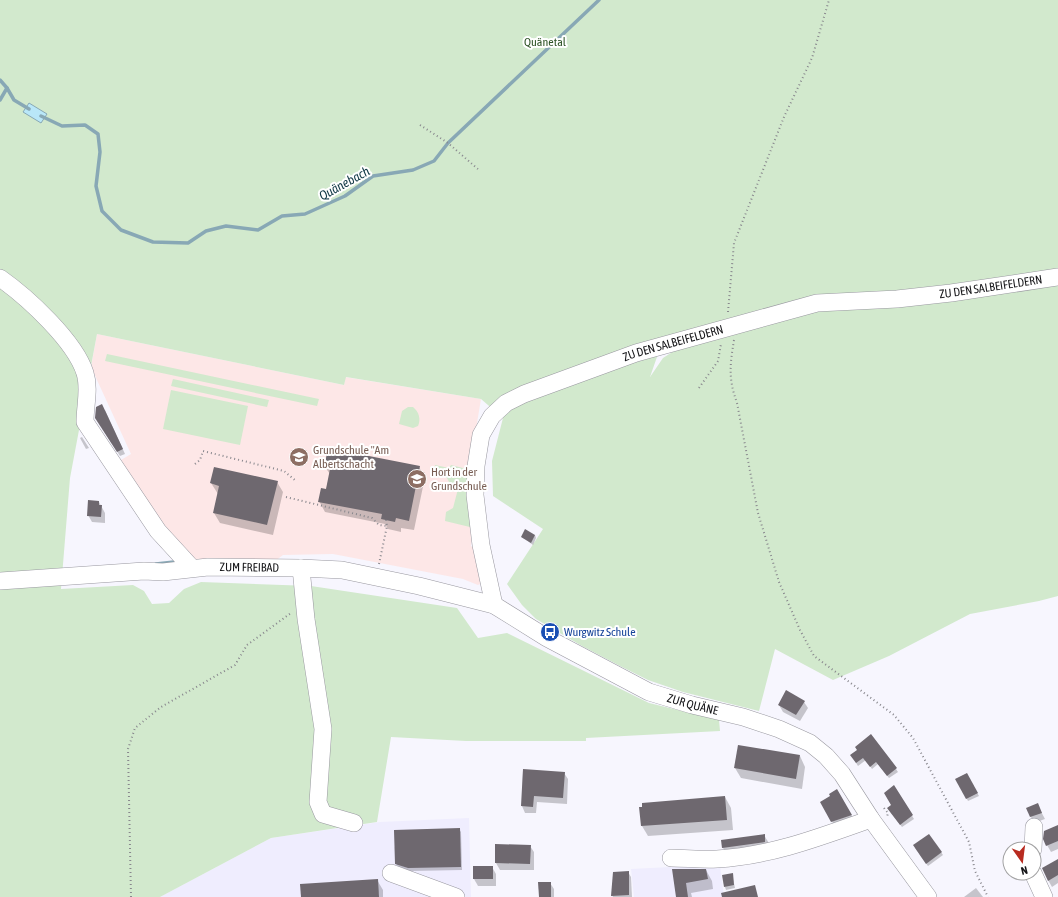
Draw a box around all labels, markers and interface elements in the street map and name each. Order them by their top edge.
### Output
park label: Quänetal [524,35,567,49]
water label: Quänebach [316,163,373,203]
street label: ZU DEN SALBEIFELDERN [939,272,1043,301]
street label: ZU DEN SALBEIFELDERN [621,322,725,364]
place label: Grundschule "Am Albertschacht [313,443,389,471]
school or university icon: Grundschule "Am Albertschacht [288,446,310,468]
place label: Hort in der Grundschule [431,465,487,493]
school or university icon: Hort in der Grundschule [406,468,428,490]
street label: ZUM FREIBAD [219,560,279,575]
bus stop icon: Wurgwitz Schule [539,621,561,643]
place label: Wurgwitz Schule [564,625,636,639]
street label: ZUR QUÄNE [665,691,720,718]
north arrow [1002,841,1042,881]
text: N [1020,864,1029,877]

